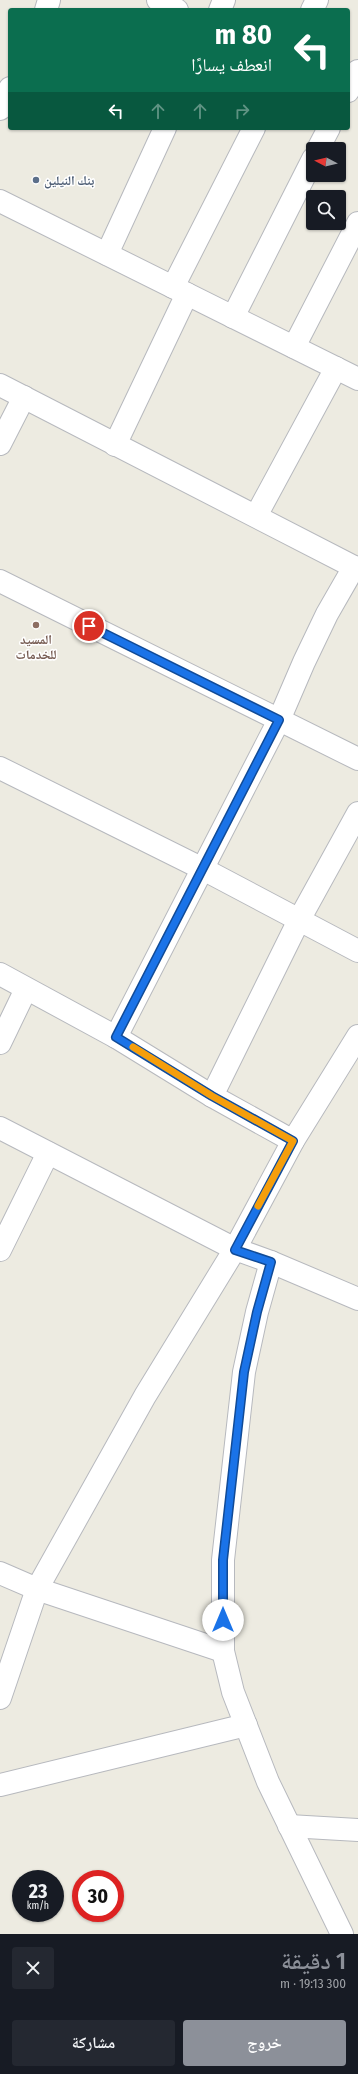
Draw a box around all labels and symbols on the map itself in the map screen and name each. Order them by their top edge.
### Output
north arrow [306,142,346,182]
place label: بنك النيلين [44,173,95,189]
marker: بنك النيلين [31,175,41,185]
pin [72,609,106,643]
marker: المسيد للخدمات [31,620,41,630]
place label: المسيد للخدمات [15,632,57,662]
position arrow [202,1599,244,1641]
speed limit sign: 30 [72,1870,124,1922]

